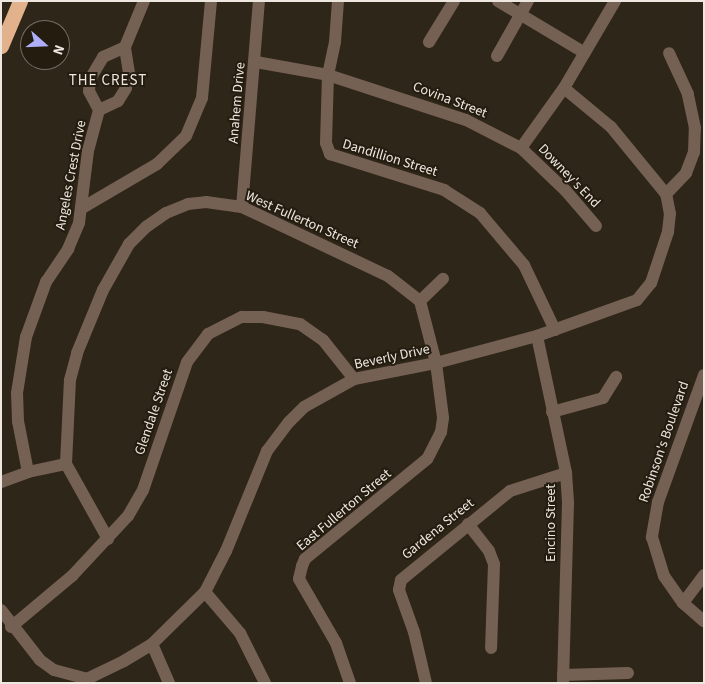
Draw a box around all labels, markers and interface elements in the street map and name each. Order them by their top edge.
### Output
north arrow [20,20,70,70]
text: N [47,42,69,58]
street label: Anahem Drive [225,62,249,144]
district label: THE CREST [68,72,148,90]
street label: Covina Street [411,78,489,122]
street label: Angeles Crest Drive [52,119,90,231]
street label: Dandillion Street [341,136,439,180]
street label: Downey's End [534,141,604,211]
street label: West Fullerton Street [243,188,361,252]
street label: Beverly Drive [353,341,431,373]
street label: Glendale Street [131,367,177,457]
street label: Robinson's Boulevard [635,379,693,505]
street label: East Fullerton Street [293,465,395,555]
street label: Encino Street [543,484,559,562]
street label: Gardena Street [399,495,477,563]

